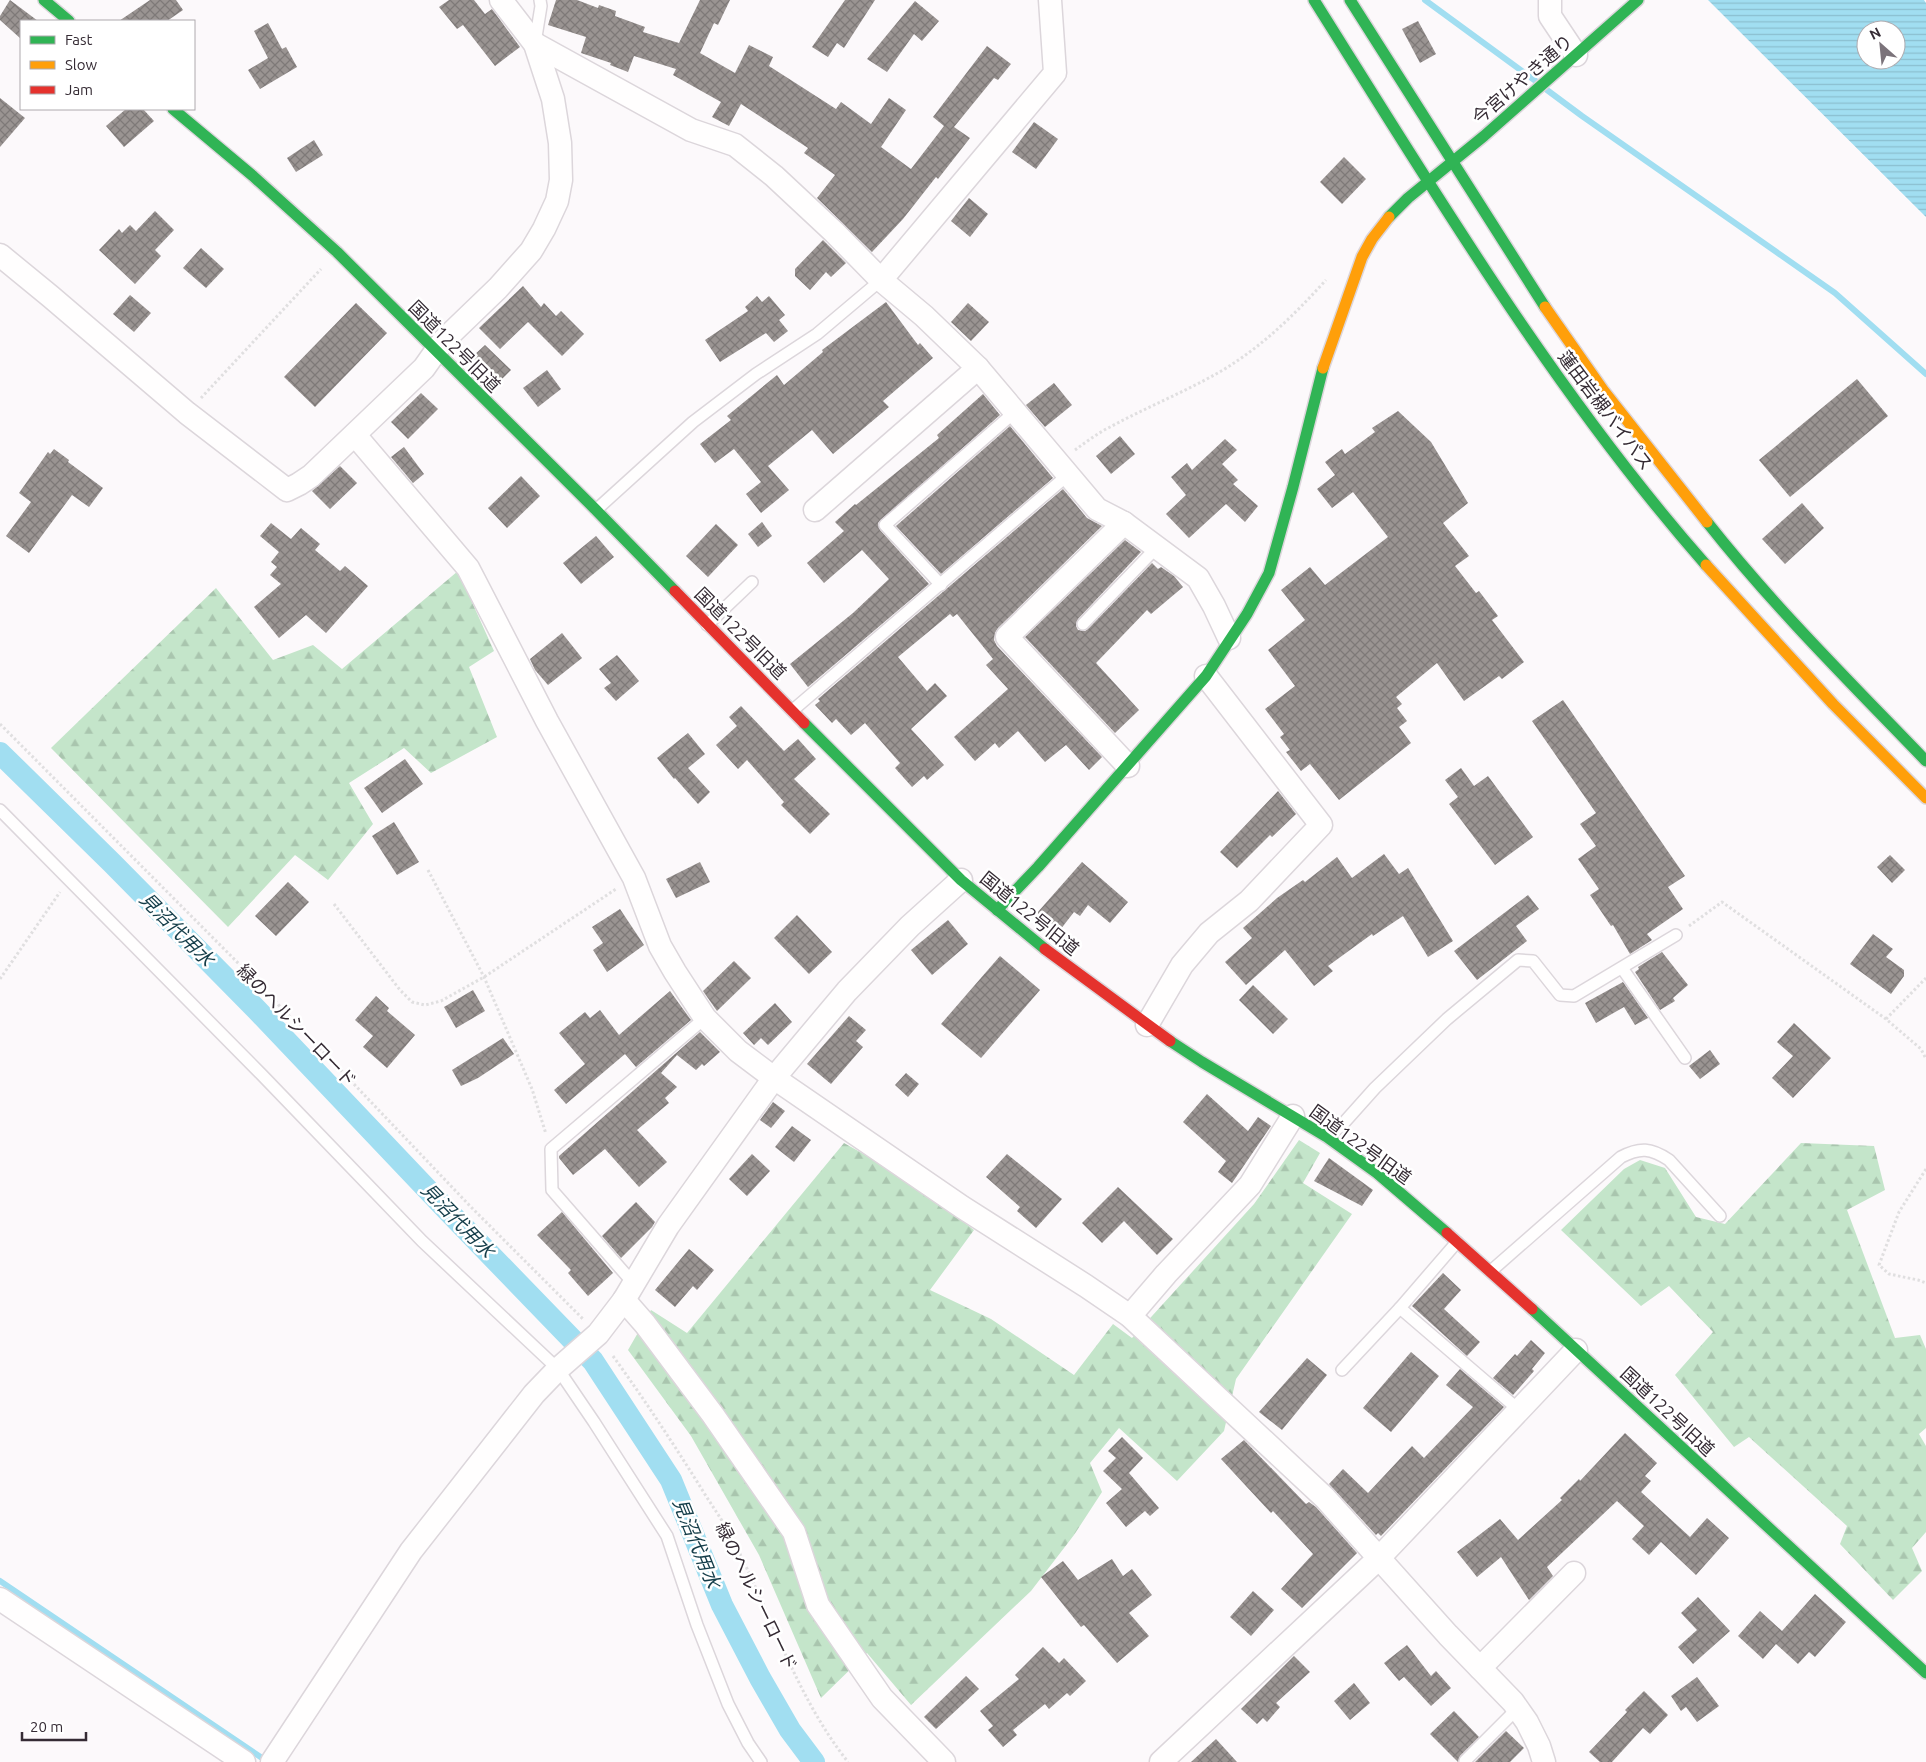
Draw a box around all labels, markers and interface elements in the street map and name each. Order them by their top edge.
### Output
legend [20,20,195,110]
north arrow [1856,20,1906,70]
text: N [1867,24,1883,43]
street label: 今宮けやき通り [1468,30,1576,128]
text: Fast [65,31,93,48]
text: Slow [65,56,98,73]
text: Jam [65,81,93,98]
street label: 国道122号旧道 [405,296,505,396]
street label: 蓮田岩槻バイパス [1555,347,1657,473]
street label: 国道122号旧道 [691,583,791,683]
street label: 国道122号旧道 [977,867,1083,959]
water label: 見沼代用水 [136,888,220,972]
street label: 緑のヘルシーロード [234,960,360,1090]
street label: 国道122号旧道 [1306,1101,1416,1187]
water label: 見沼代用水 [417,1178,500,1263]
street label: 国道122号旧道 [1617,1363,1719,1459]
water label: 見沼代用水 [669,1495,726,1593]
street label: 緑のヘルシーロード [713,1519,801,1673]
scale bar [22,1710,86,1742]
text: 20 m [30,1718,63,1735]

